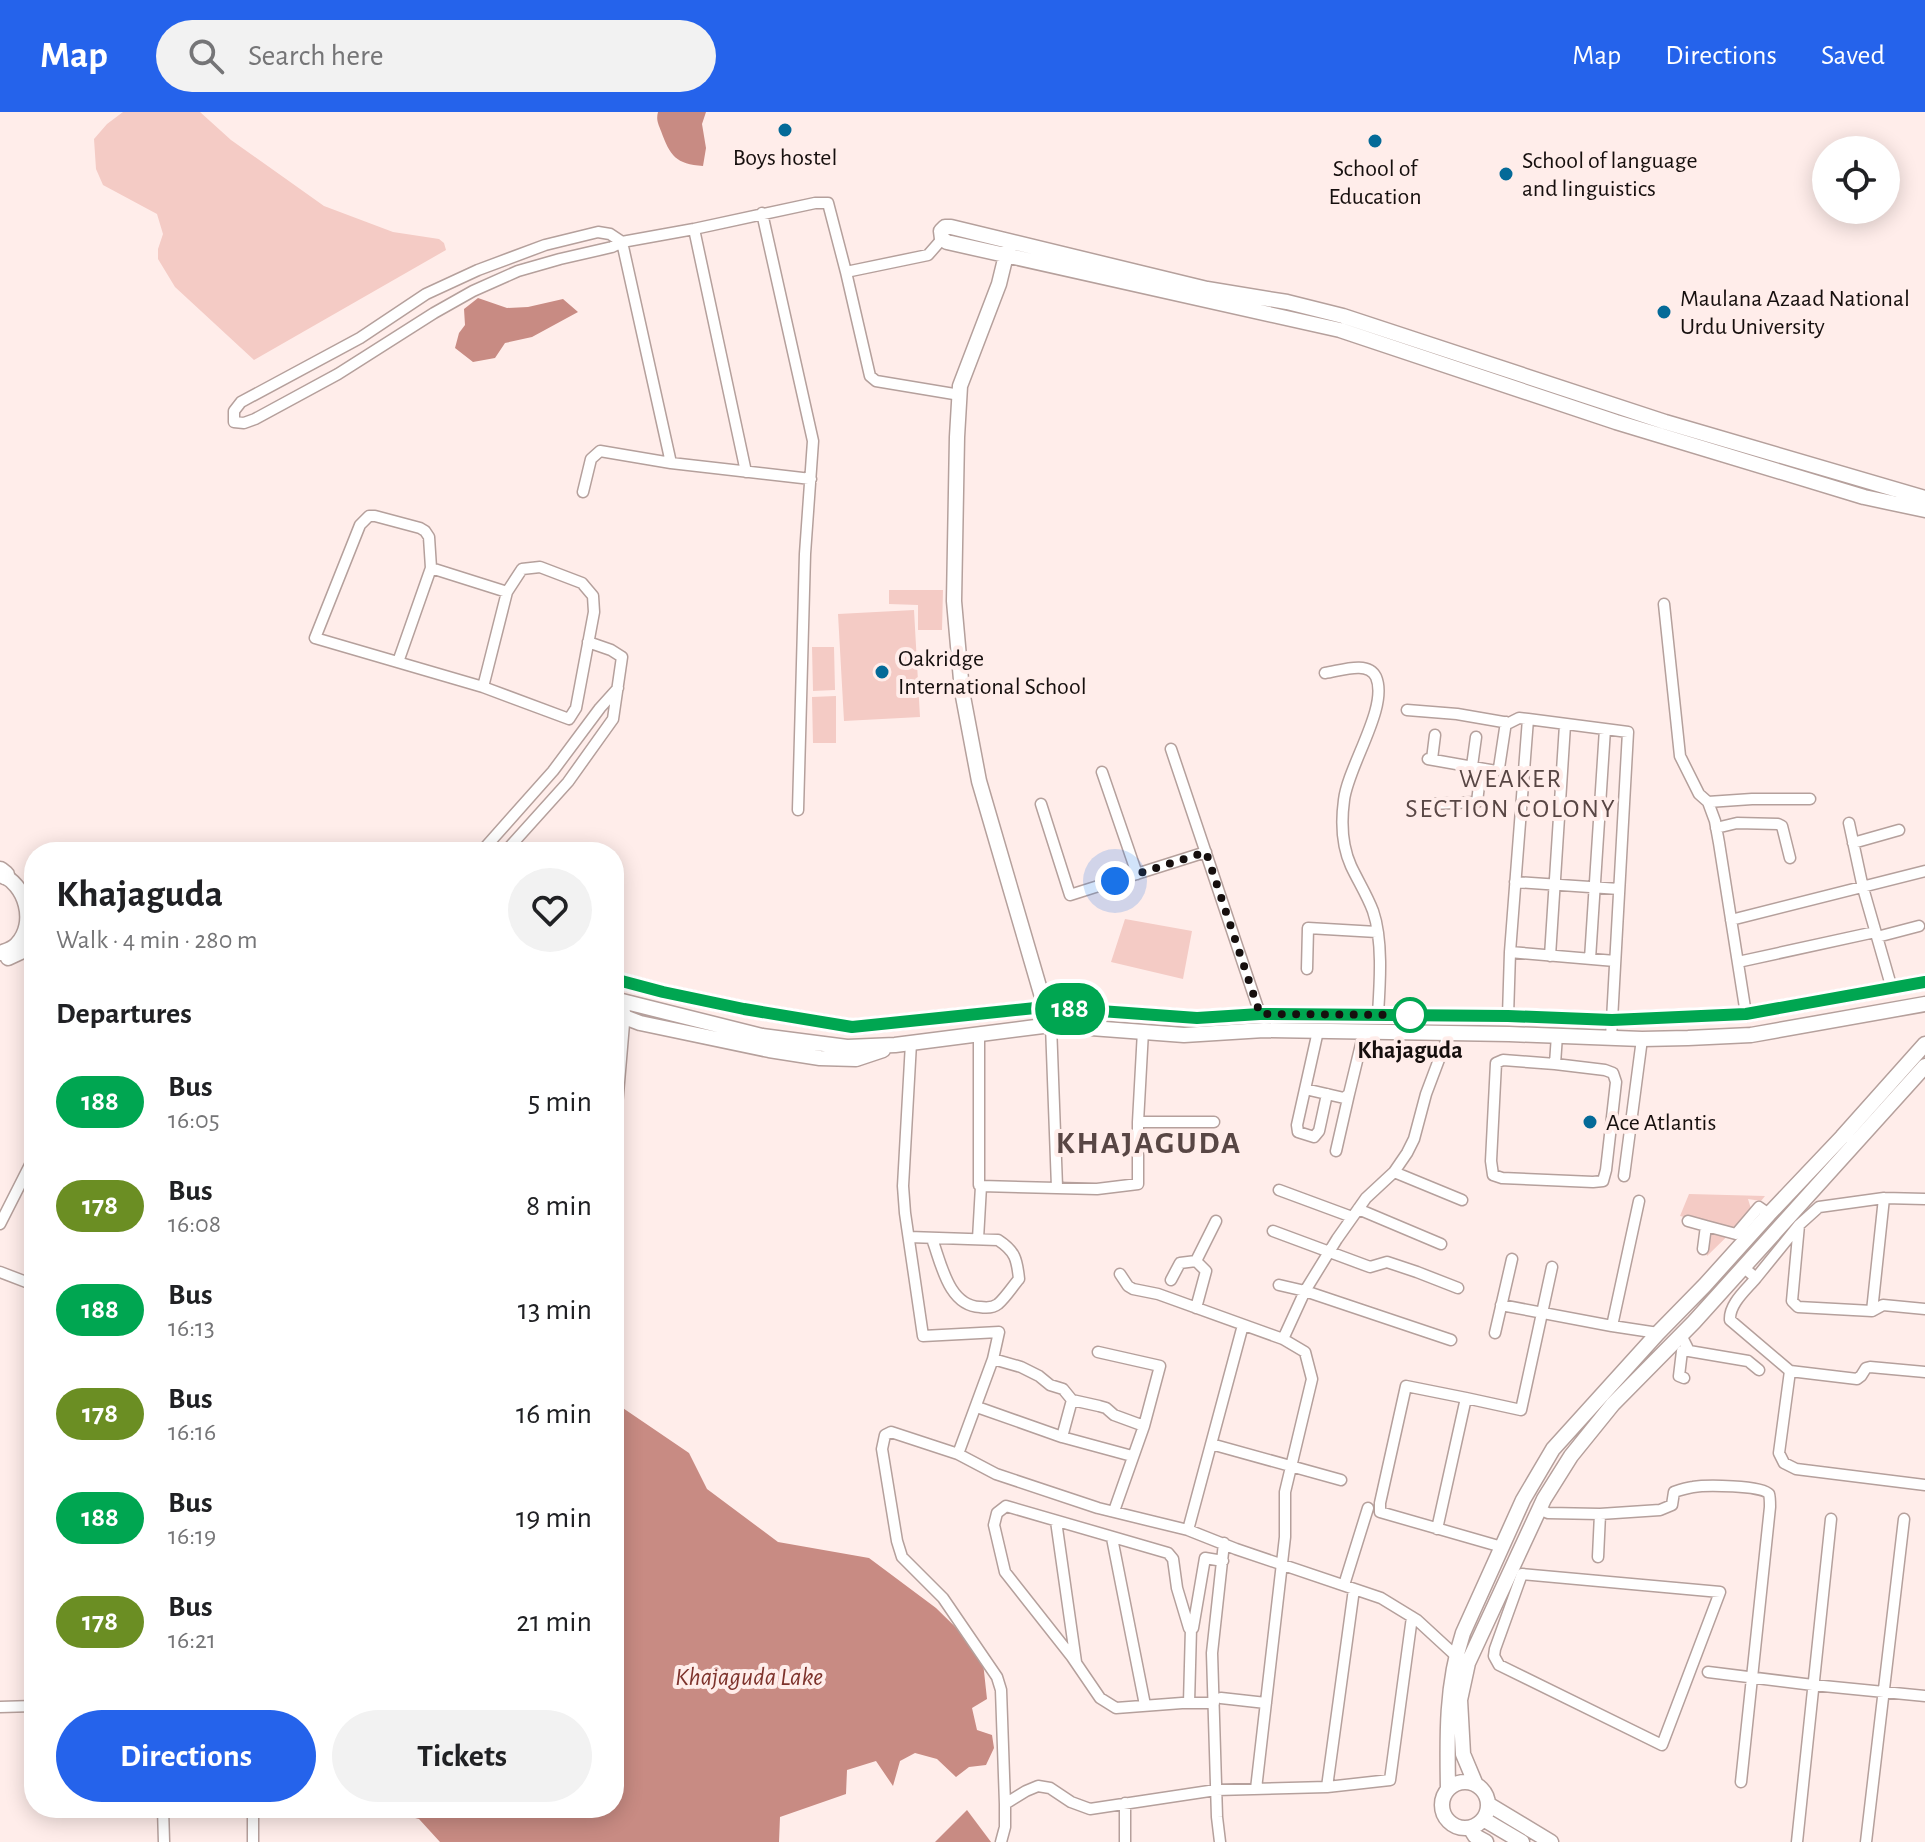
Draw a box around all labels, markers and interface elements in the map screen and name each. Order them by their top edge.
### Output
search box [156,20,716,92]
icon: search [184,34,228,78]
text: Map [40,37,108,75]
text: Search here [248,41,384,71]
text: Map [1572,42,1621,70]
text: Directions [1665,42,1777,70]
text: Saved [1821,42,1885,70]
marker: Boys hostel [776,121,794,139]
marker: School of Education [1366,132,1384,150]
map controls [1812,136,1900,224]
button: locate [1812,136,1900,224]
place label: Boys hostel [733,146,837,170]
place label: School of language and linguistics [1522,149,1698,201]
place label: School of Education [1328,157,1422,209]
marker: School of language and linguistics [1497,165,1515,183]
place label: Maulana Azaad National Urdu University [1680,287,1910,339]
marker: Maulana Azaad National Urdu University [1655,303,1673,321]
place label: Oakridge International School [898,647,1087,699]
marker: Oakridge International School [873,663,891,681]
district label: WEAKER SECTION COLONY [1405,766,1617,822]
your location [1095,861,1135,901]
button: heart [508,868,592,952]
text: Khajaguda [56,876,223,914]
text: Walk · 4 min · 280 m [56,927,257,953]
line badge: 188 [1024,983,1116,1035]
text: 188 [1051,995,1089,1023]
marker: Khajaguda [1393,998,1427,1032]
text: Departures [56,999,192,1029]
place label: Khajaguda [1357,1039,1463,1063]
text: Bus [168,1072,213,1102]
text: 5 min [528,1087,592,1117]
text: 188 [81,1088,119,1116]
text: 16:05 [168,1107,220,1133]
place label: Ace Atlantis [1606,1111,1716,1135]
marker: Ace Atlantis [1581,1113,1599,1131]
district label: KHAJAGUDA [1056,1127,1242,1159]
text: Bus [168,1176,213,1206]
text: 8 min [526,1191,592,1221]
text: 178 [82,1192,118,1220]
text: 16:08 [168,1211,221,1237]
text: Bus [168,1280,213,1310]
text: 13 min [518,1295,592,1325]
text: 188 [81,1296,119,1324]
text: 16:13 [168,1315,215,1341]
text: Bus [168,1384,213,1414]
text: 16 min [516,1399,592,1429]
text: 178 [82,1400,118,1428]
text: 16:16 [168,1419,216,1445]
text: Bus [168,1488,213,1518]
text: 19 min [516,1503,592,1533]
text: 188 [81,1504,119,1532]
text: 16:19 [168,1523,216,1549]
text: Bus [168,1592,213,1622]
text: 21 min [516,1607,592,1637]
text: 178 [82,1608,118,1636]
text: 16:21 [168,1627,216,1653]
water label: Khajaguda Lake [675,1664,823,1690]
button: Directions [56,1710,316,1802]
button: Tickets [332,1710,592,1802]

